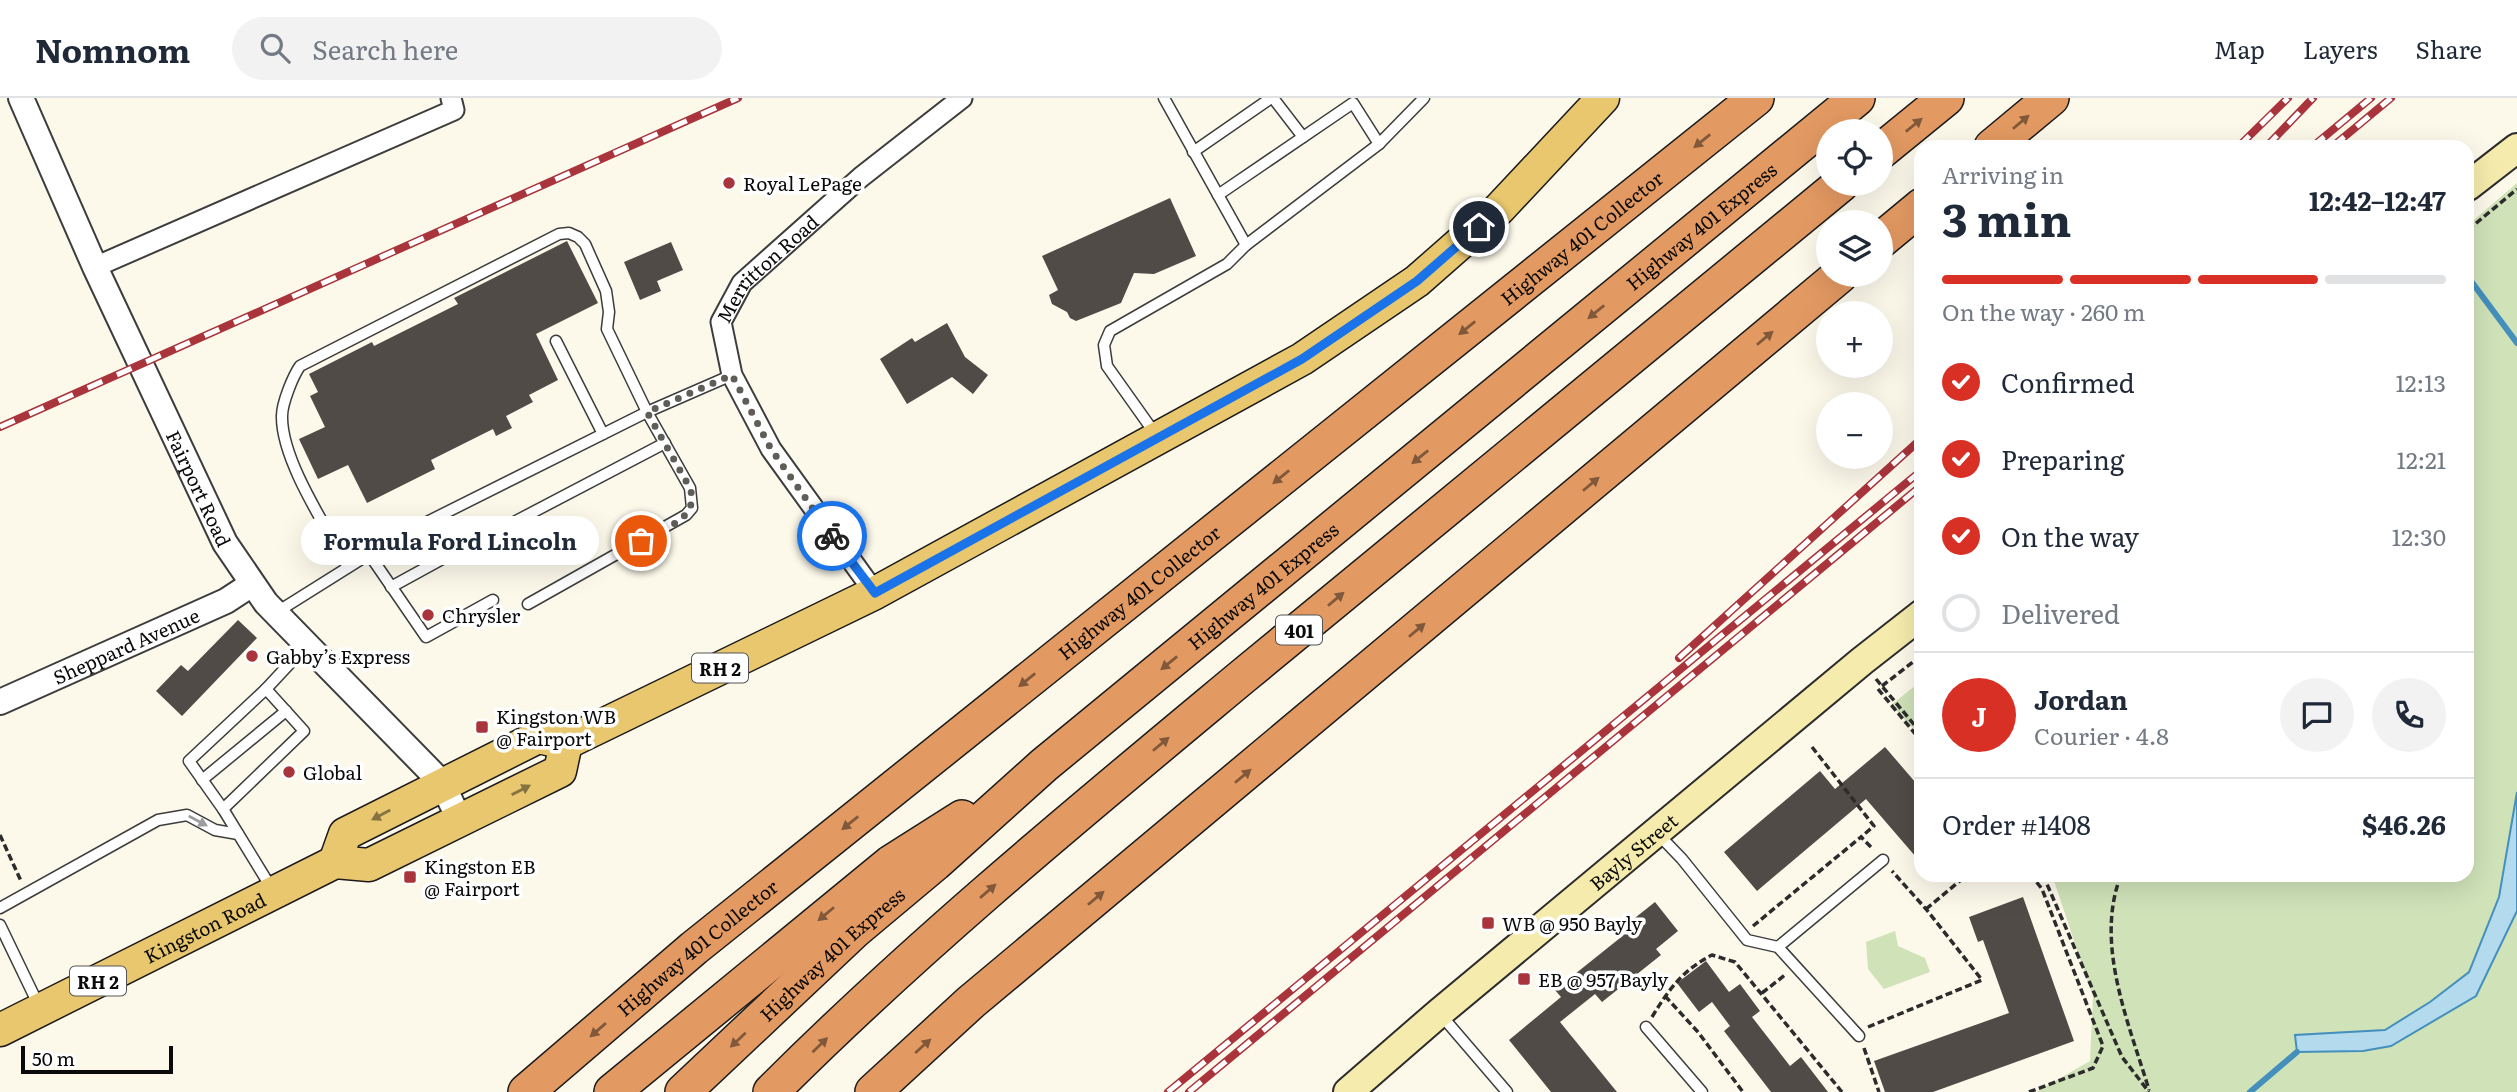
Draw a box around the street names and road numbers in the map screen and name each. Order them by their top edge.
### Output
street label: Highway 401 Express [1620,155,1783,296]
street label: Highway 401 Collector [1494,164,1669,312]
street label: Merritton Road [709,207,825,328]
street label: Fairport Road [160,425,239,551]
street label: Highway 401 Collector [1051,518,1226,666]
street label: Highway 401 Express [1182,518,1342,654]
street label: Sheppard Avenue [48,601,204,691]
road number: 401 [1276,616,1322,644]
road number: RH 2 [692,654,748,682]
street label: Bayly Street [1583,806,1683,896]
street label: Highway 401 Collector [611,872,783,1022]
street label: Highway 401 Express [753,880,911,1027]
street label: Kingston Road [139,885,271,970]
road number: RH 2 [70,966,126,996]

